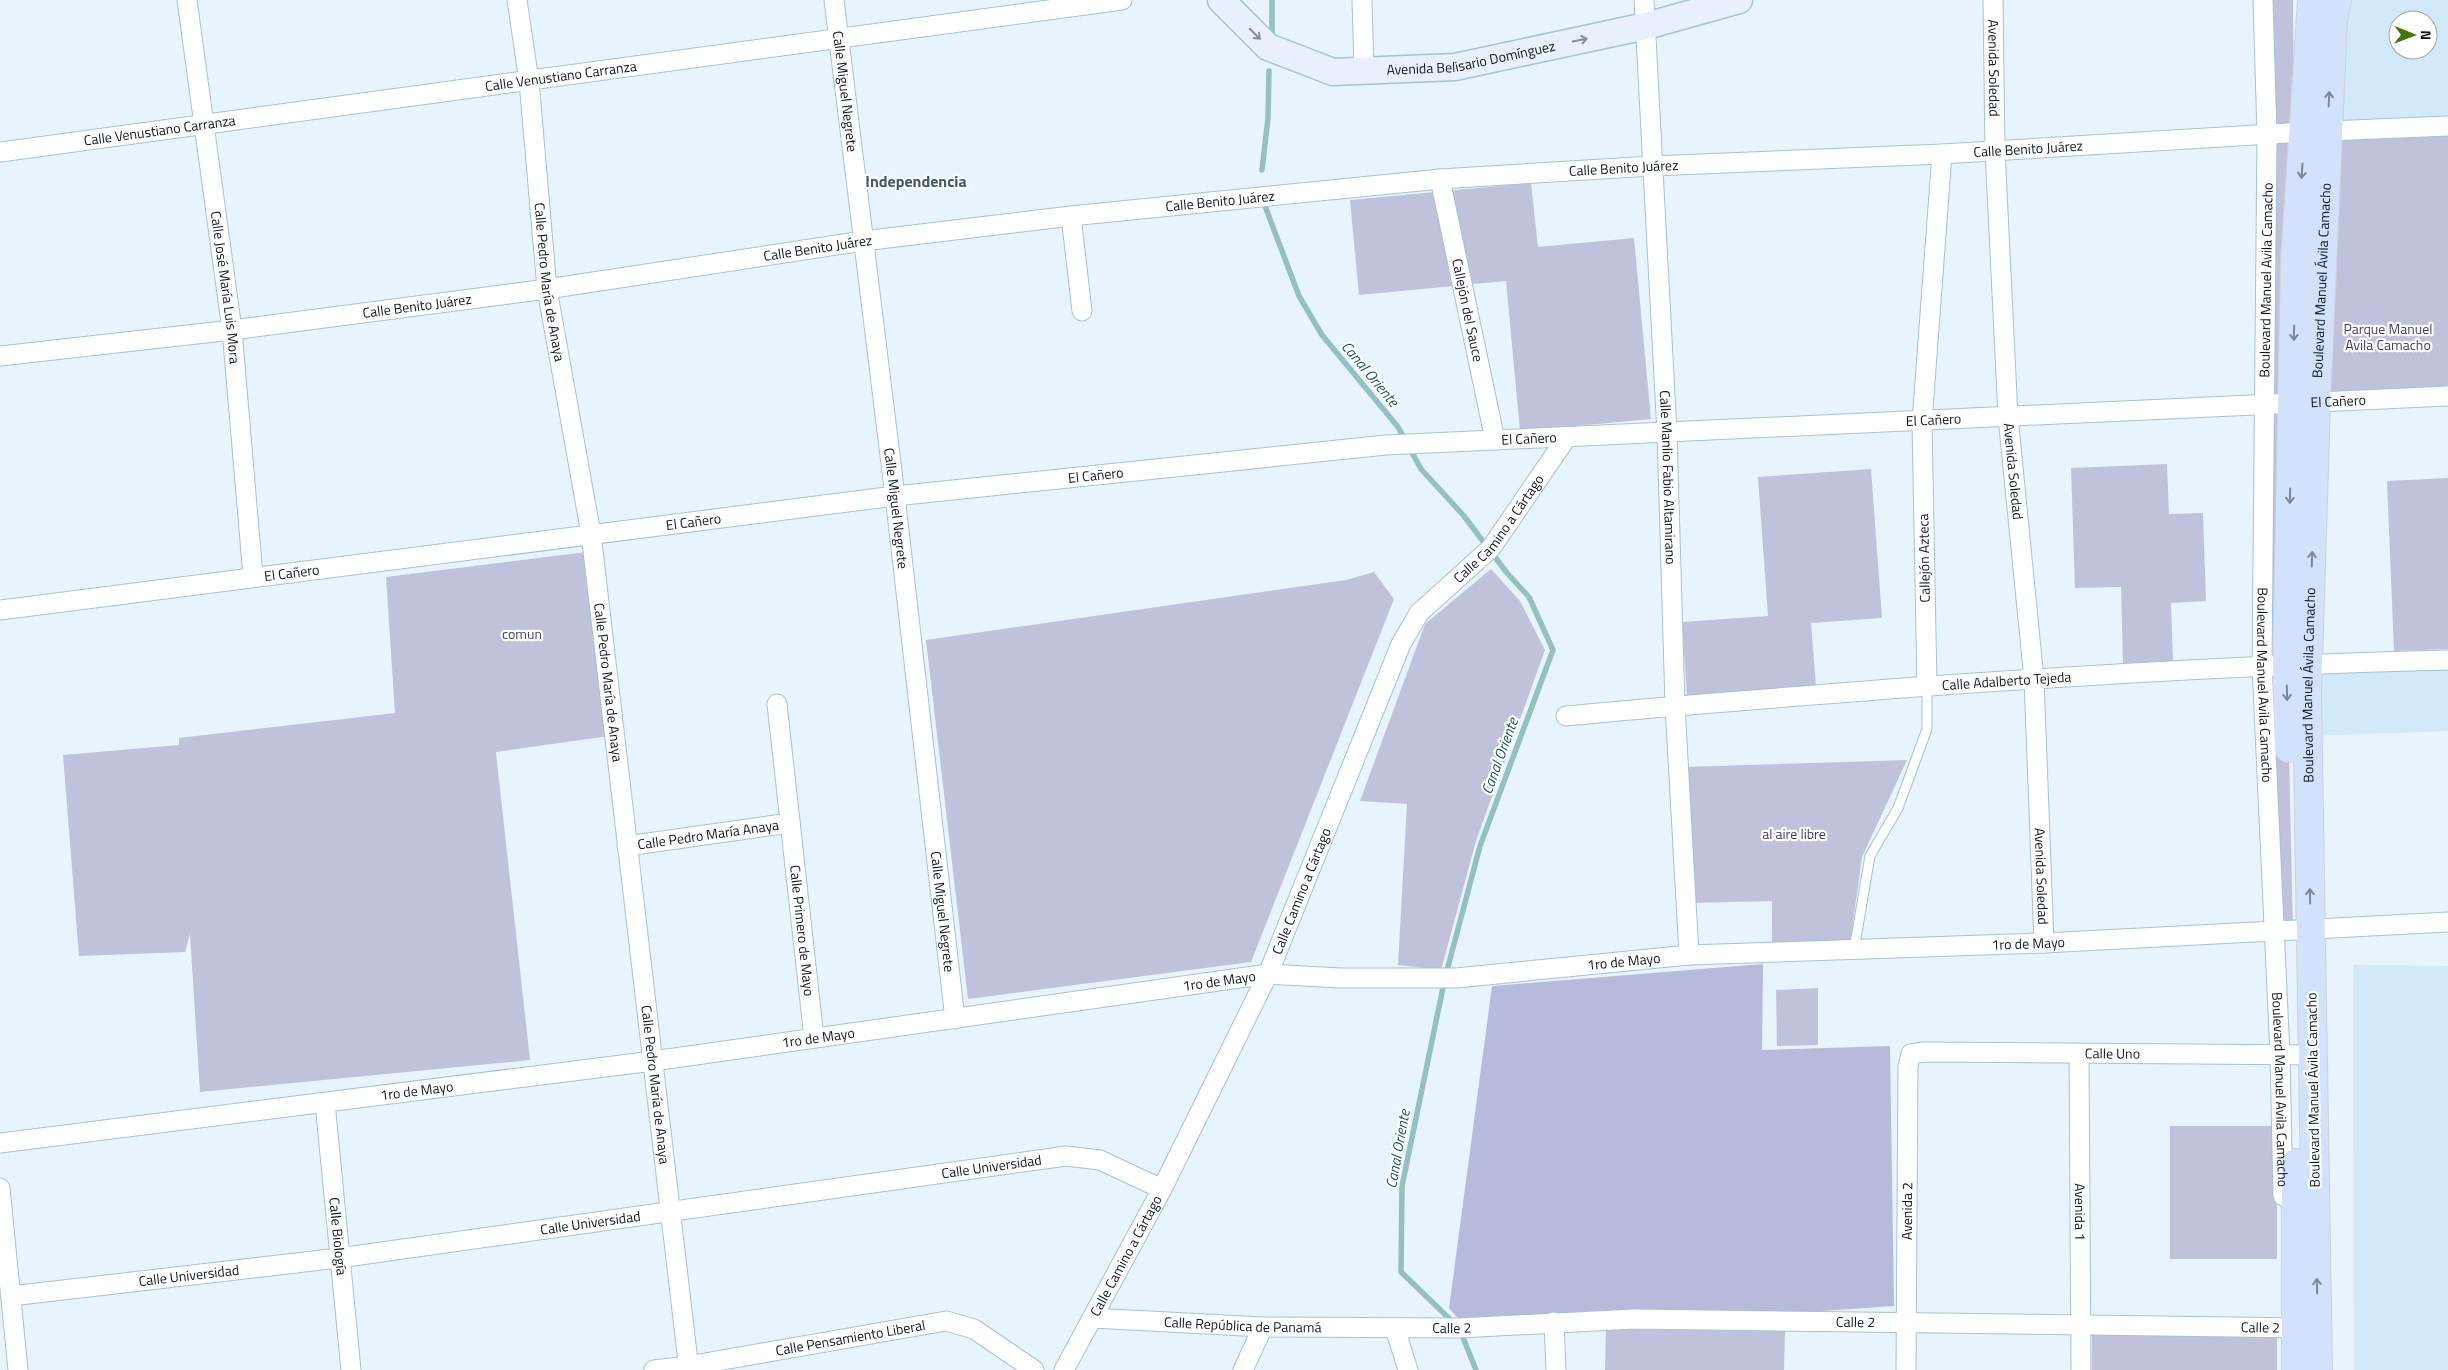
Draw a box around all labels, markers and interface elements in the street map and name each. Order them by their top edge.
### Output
north arrow [2388,10,2438,60]
street label: Avenida Soledad [1983,19,2006,117]
one-way arrow [1249,28,1261,41]
street label: Calle Miguel Negrete [828,30,864,153]
text: N [2416,30,2437,40]
street label: Avenida Belisario Domínguez [1386,35,1557,80]
one-way arrow [1572,35,1588,45]
street label: Calle Venustiano Carranza [484,55,638,96]
one-way arrow [2324,92,2333,108]
street label: Calle Venustiano Carranza [82,109,237,151]
street label: Calle Benito Juárez [1973,134,2083,162]
street label: Calle Benito Juárez [1568,154,1679,181]
one-way arrow [2297,163,2306,179]
district label: Independencia [865,169,967,193]
street label: Boulevard Manuel Avila Camacho [2253,182,2278,378]
street label: Boulevard Manuel Ávila Camacho [2306,182,2336,378]
street label: Calle Benito Juárez [1164,185,1276,216]
street label: Calle Pedro María de Anaya [530,202,571,363]
street label: Calle José María Luis Mora [206,210,246,365]
street label: Calle Benito Juárez [762,229,873,266]
street label: Callejón del Sauce [1447,256,1489,364]
street label: Calle Benito Juárez [361,288,473,323]
park label: Parque Manuel Avila Camacho [2344,318,2432,355]
one-way arrow [2289,325,2298,341]
water label: Canal Oriente [1336,336,1405,412]
street label: El Cañero [2310,389,2366,412]
street label: Calle Manlio Fabio Altamirano [1655,390,1682,565]
street label: El Cañero [1905,407,1962,431]
street label: Avenida Soledad [1999,422,2029,521]
street label: El Cañero [1501,426,1557,450]
street label: Calle Miguel Negrete [879,446,914,570]
street label: El Cañero [1067,461,1124,488]
street label: Calle Camino a Cártago [1448,470,1549,587]
one-way arrow [2285,487,2295,503]
street label: El Cañero [665,507,722,535]
street label: Callejón Azteca [1912,513,1935,603]
one-way arrow [2307,551,2316,567]
street label: El Cañero [263,558,320,586]
street label: Boulevard Manuel Avila Camacho [2252,587,2278,783]
street label: Boulevard Manuel Ávila Camacho [2296,587,2320,783]
street label: Calle Pedro María de Anaya [589,602,629,763]
park label: comun [502,623,542,644]
street label: Calle Adalberto Tejeda [1941,666,2072,695]
one-way arrow [2283,685,2292,701]
water label: Canal Oriente [1475,713,1524,797]
street label: Calle Pedro María Anaya [636,814,780,854]
park label: al aire libre [1762,823,1826,844]
street label: Calle Camino a Cártago [1266,824,1336,957]
street label: Avenida Soledad [2030,827,2054,925]
street label: Calle Miguel Negrete [926,850,961,973]
street label: Calle Primero de Mayo [785,864,820,997]
one-way arrow [2305,889,2315,905]
street label: 1ro de Mayo [1991,931,2065,955]
street label: 1ro de Mayo [1586,947,1661,975]
street label: 1ro de Mayo [1181,965,1257,996]
street label: Boulevard Manuel Avila Camacho [2267,991,2294,1187]
street label: Boulevard Manuel Ávila Camacho [2300,992,2325,1188]
street label: Calle Pedro María de Anaya [636,1004,676,1165]
street label: 1ro de Mayo [780,1022,856,1053]
street label: Calle Uno [2085,1042,2140,1064]
street label: 1ro de Mayo [379,1075,454,1105]
water label: Canal Oriente [1379,1107,1416,1190]
street label: Calle Universidad [940,1149,1043,1183]
street label: Avenida 2 [1896,1182,1917,1240]
street label: Avenida 1 [2070,1183,2091,1241]
street label: Calle Camino a Cártago [1084,1191,1167,1320]
street label: Calle Biología [324,1196,353,1276]
street label: Calle Universidad [539,1205,642,1240]
street label: Calle Universidad [137,1259,240,1291]
one-way arrow [2312,1279,2321,1295]
street label: Calle República de Panamá [1164,1311,1322,1337]
street label: Calle 2 [1836,1311,1875,1332]
street label: Calle Pensamiento Liberal [774,1314,927,1361]
street label: Calle 2 [1432,1316,1472,1338]
street label: Calle 2 [2241,1316,2280,1338]

